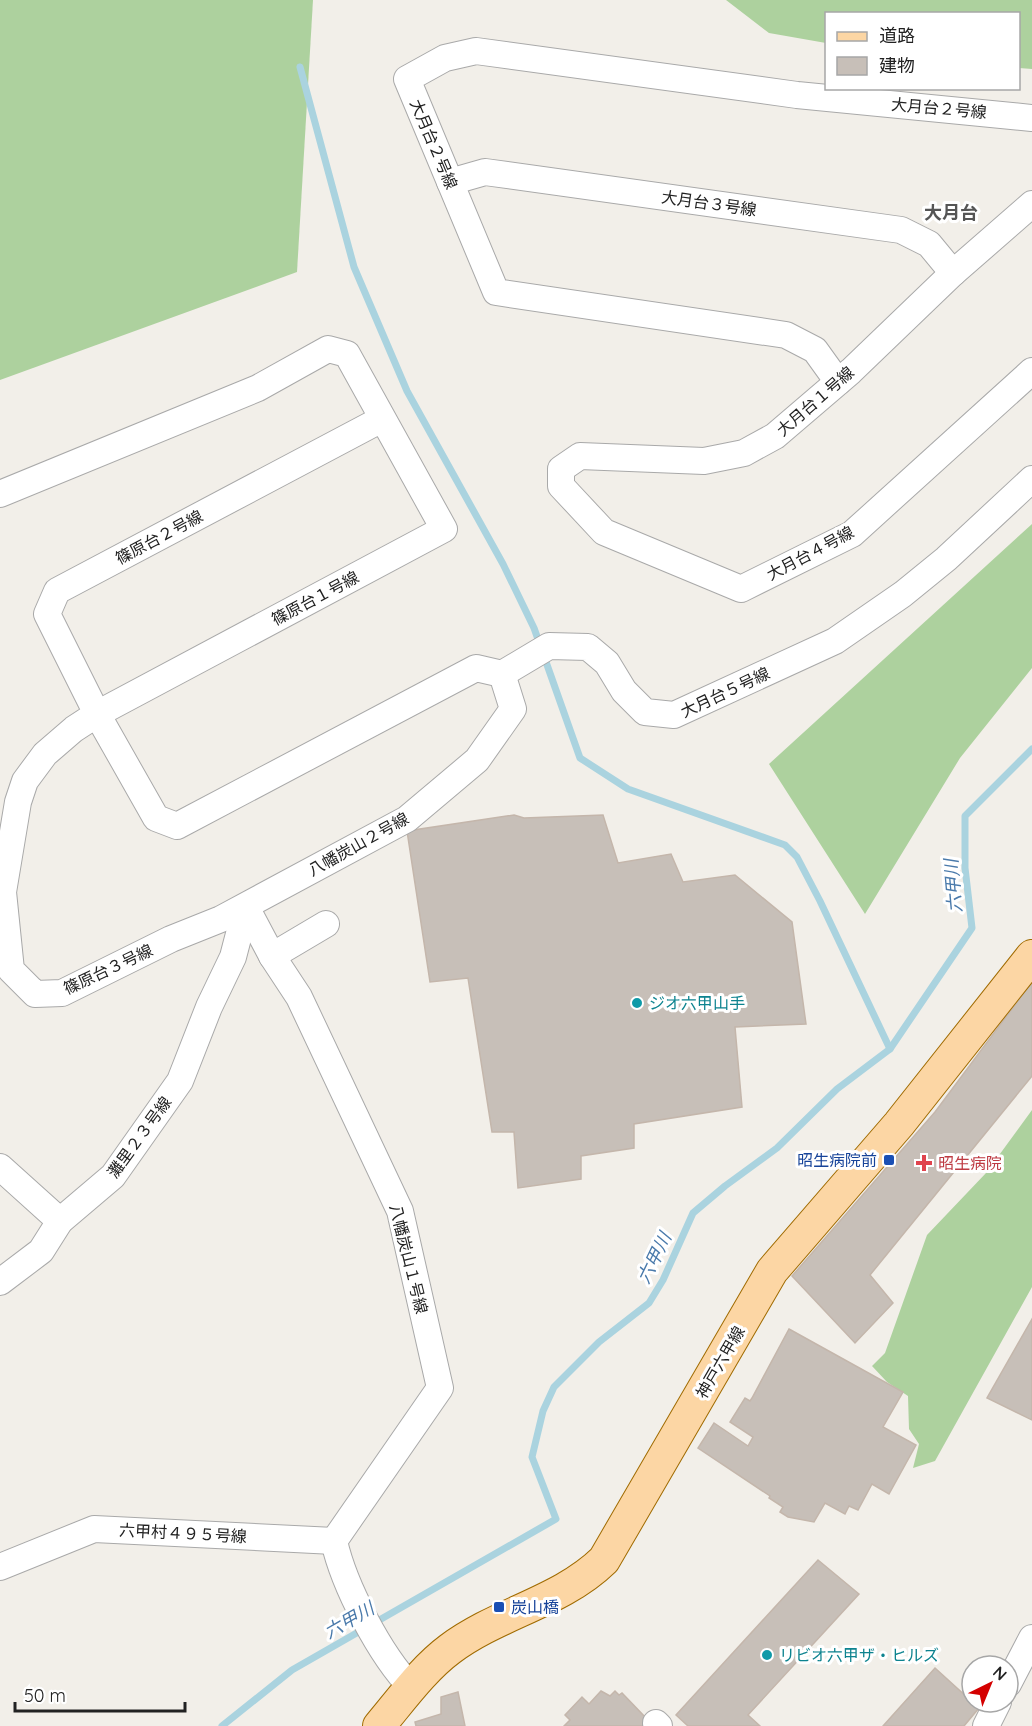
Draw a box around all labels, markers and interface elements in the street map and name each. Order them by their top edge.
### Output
legend [825,12,1020,90]
text: 道路 [879,24,915,47]
text: 建物 [879,54,915,77]
street label: 大月台２号線 [890,94,988,122]
street label: 大月台２号線 [406,96,462,192]
street label: 大月台３号線 [660,186,758,220]
district label: 大月台 [924,201,978,224]
street label: 大月台１号線 [772,362,858,440]
street label: 篠原台２号線 [112,506,206,568]
street label: 大月台４号線 [763,522,857,584]
street label: 篠原台１号線 [268,567,362,629]
street label: 大月台５号線 [677,663,773,721]
street label: 八幡炭山２号線 [304,808,412,880]
water label: 六甲川 [939,856,967,914]
street label: 篠原台３号線 [60,940,156,998]
place label: ジオ六甲山手 [649,993,745,1013]
marker: ジオ六甲山手 [630,996,644,1010]
street label: 灘里２３号線 [103,1092,175,1182]
place label: 昭生病院前 [797,1150,877,1170]
marker: 昭生病院前 [882,1153,896,1167]
place label: 昭生病院 [938,1153,1002,1173]
marker: 昭生病院 [915,1154,933,1172]
street label: 八幡炭山１号線 [386,1202,432,1316]
water label: 六甲川 [632,1227,677,1287]
street label: 神戸六甲線 [691,1322,749,1402]
street label: 六甲村４９５号線 [119,1520,247,1546]
water label: 六甲川 [320,1596,380,1643]
place label: 炭山橋 [511,1597,559,1617]
marker: 炭山橋 [492,1600,506,1614]
place label: リビオ六甲ザ・ヒルズ [779,1645,939,1665]
marker: リビオ六甲ザ・ヒルズ [760,1648,774,1662]
north arrow [960,1654,1020,1714]
text: N [989,1662,1011,1684]
scale bar [15,1675,184,1713]
text: 50 m [24,1684,66,1707]

